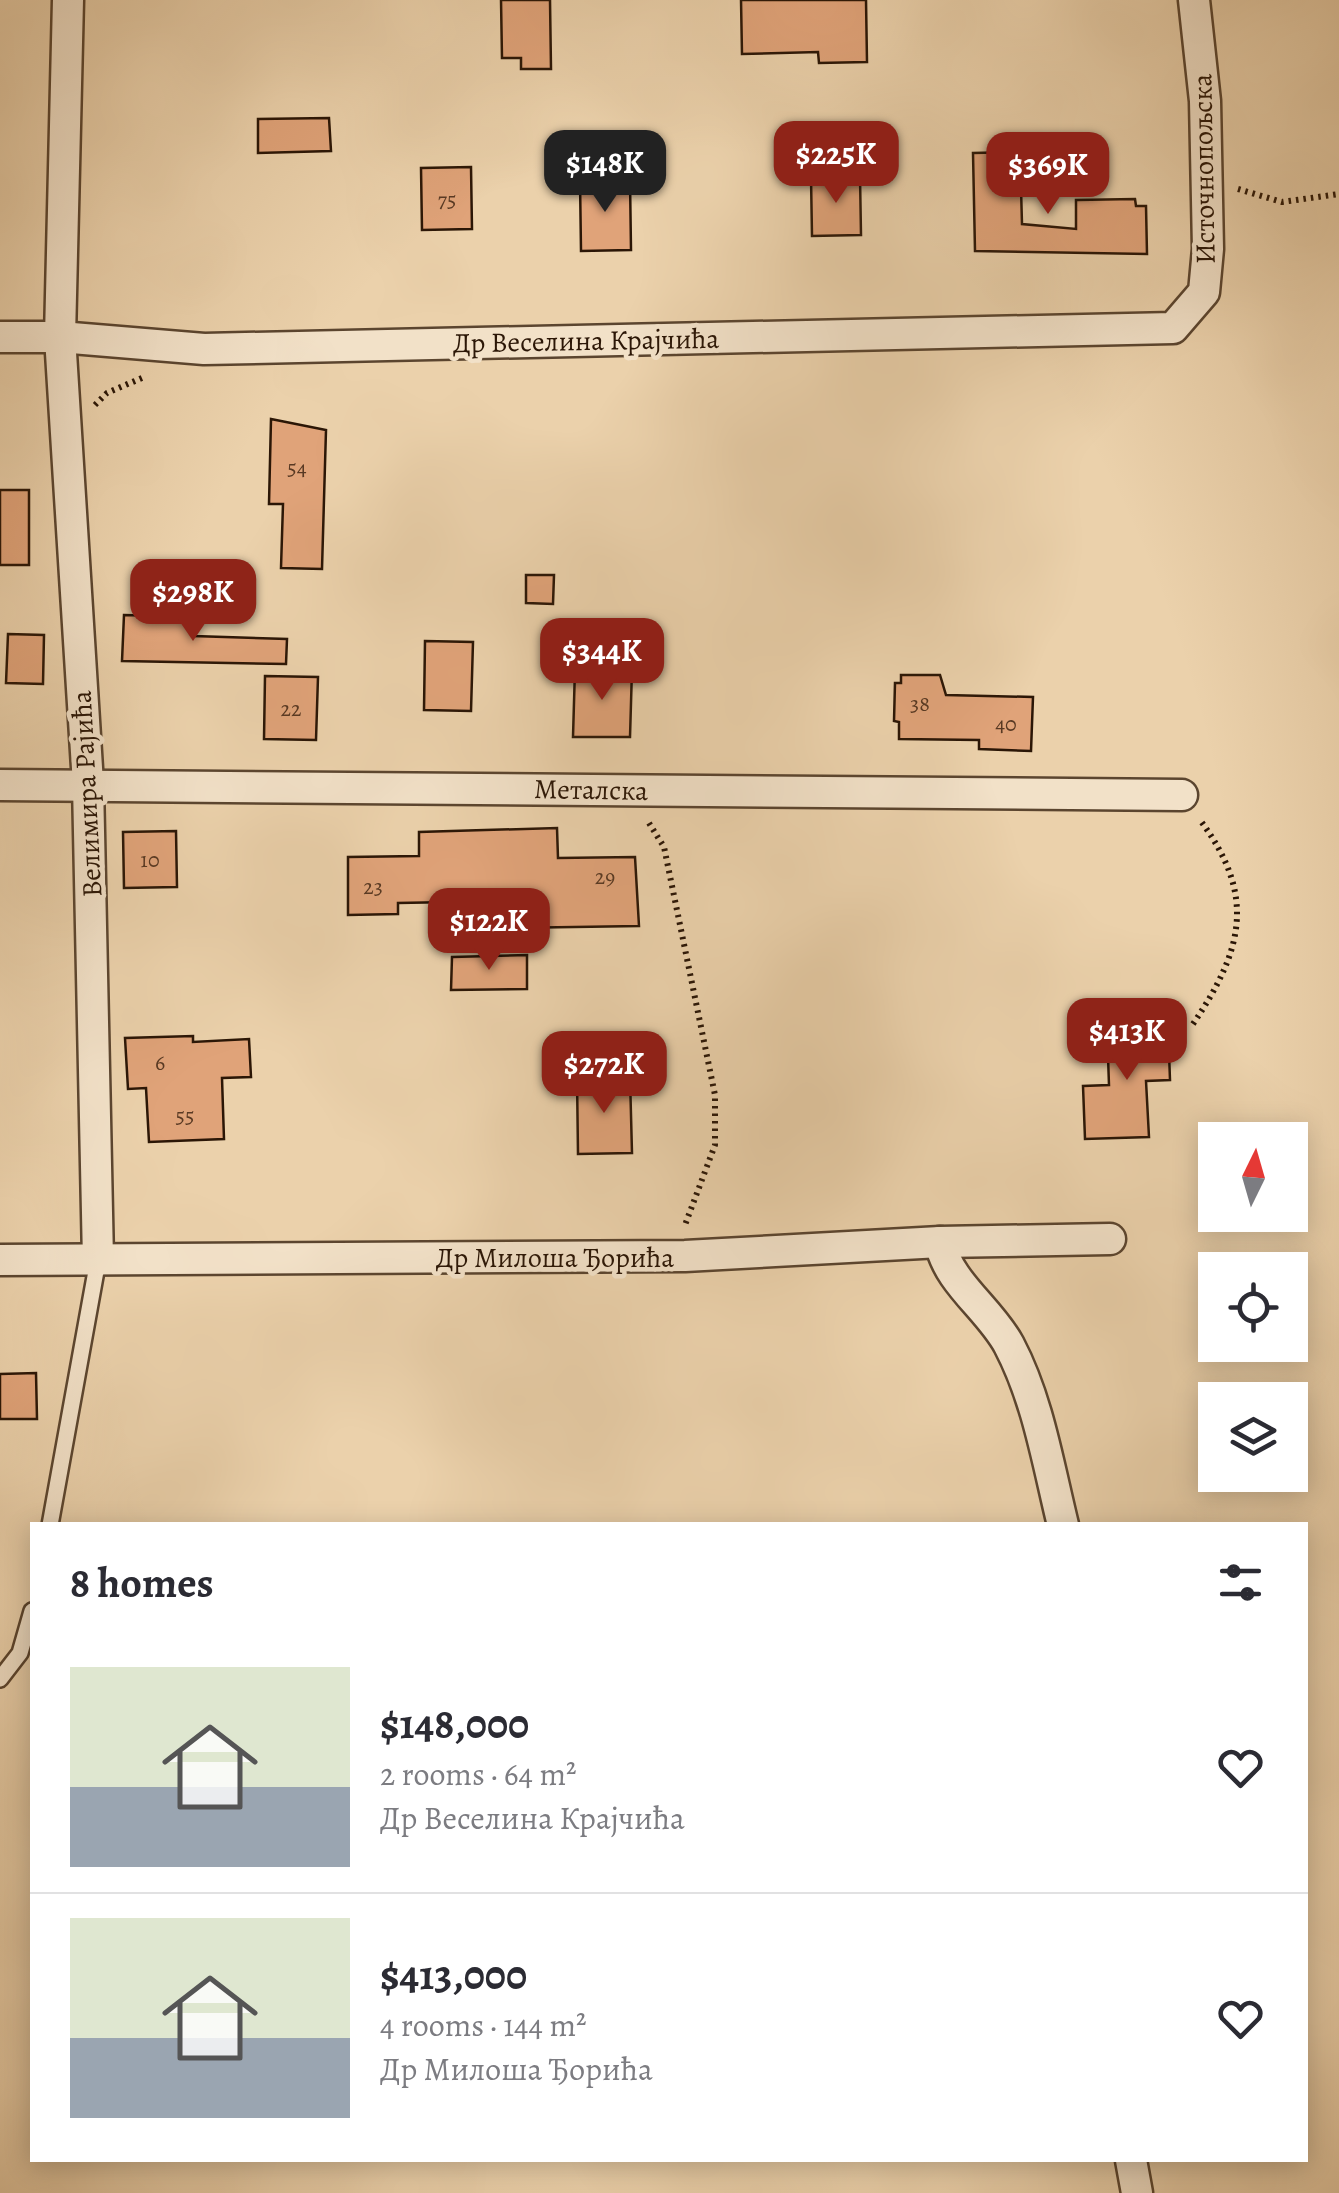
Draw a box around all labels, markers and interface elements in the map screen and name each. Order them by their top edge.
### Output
street label: Источнопољска [1183,73,1225,264]
pin: $225K [766,121,906,206]
pin: $148K [535,130,675,215]
text: $225K [796,131,876,175]
pin: $369K [978,132,1118,217]
text: $148K [566,140,644,184]
text: $369K [1008,142,1088,186]
house number: 75 [438,185,456,215]
street label: Др Веселина Крајчића [452,320,720,362]
house number: 54 [287,453,307,483]
pin: $298K [123,559,263,644]
text: $298K [152,569,234,613]
pin: $344K [532,618,672,703]
text: $344K [562,628,642,672]
house number: 38 [910,689,930,719]
street label: Велимира Рајића [63,690,111,898]
house number: 22 [281,694,301,724]
house number: 40 [995,709,1017,739]
street label: Металска [534,770,648,810]
house number: 10 [140,845,160,875]
house number: 29 [595,862,615,892]
house number: 23 [363,872,383,902]
pin: $122K [419,888,559,973]
text: $122K [450,898,528,942]
pin: $413K [1057,998,1197,1083]
text: $413K [1089,1008,1165,1052]
pin: $272K [534,1031,674,1116]
text: $272K [564,1041,644,1085]
house number: 6 [155,1048,165,1078]
house number: 55 [176,1101,194,1131]
north arrow [1198,1122,1308,1232]
map controls [1198,1122,1308,1492]
street label: Др Милоша Ђорића [436,1239,674,1277]
button: locate [1198,1252,1308,1362]
button: layers [1198,1382,1308,1492]
text: 8 homes [70,1554,214,1611]
icon: filters [1213,1555,1268,1610]
text: $148,000 [380,1695,529,1752]
icon: home [150,1707,270,1827]
icon: heart [1213,1740,1268,1795]
text: 2 rooms · 64 m² [380,1752,577,1796]
text: Др Веселина Крајчића [380,1796,685,1840]
text: $413,000 [380,1946,527,2003]
icon: home [150,1958,270,2078]
icon: heart [1213,1991,1268,2046]
text: 4 rooms · 144 m² [380,2003,587,2047]
text: Др Милоша Ђорића [380,2047,653,2091]

